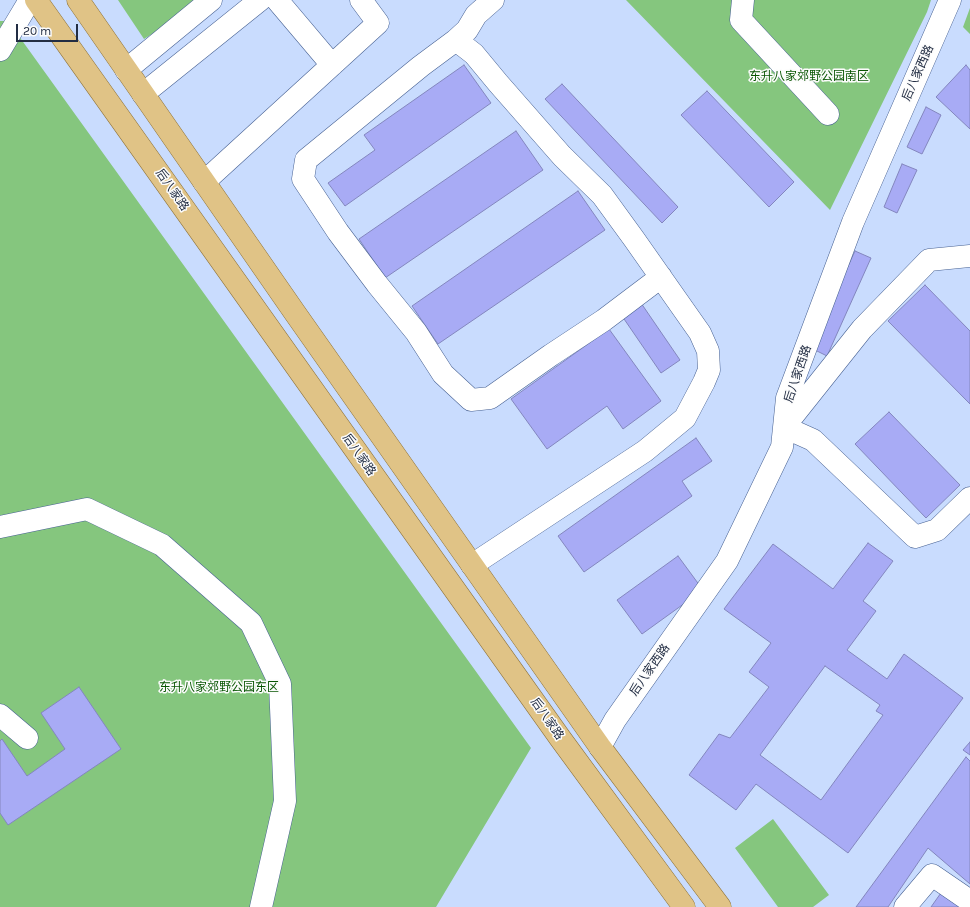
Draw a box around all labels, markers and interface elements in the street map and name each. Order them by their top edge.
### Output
scale bar [18,16,80,42]
text: 20 m [23,24,51,38]
street label: 后八家西路 [899,43,937,103]
park label: 东升八家郊野公园南区 [749,70,869,84]
street label: 后八家路 [152,166,192,214]
street label: 后八家西路 [781,343,815,405]
street label: 后八家路 [339,431,379,479]
street label: 后八家西路 [627,641,673,699]
park label: 东升八家郊野公园东区 [159,681,279,695]
street label: 后八家路 [527,695,567,743]

